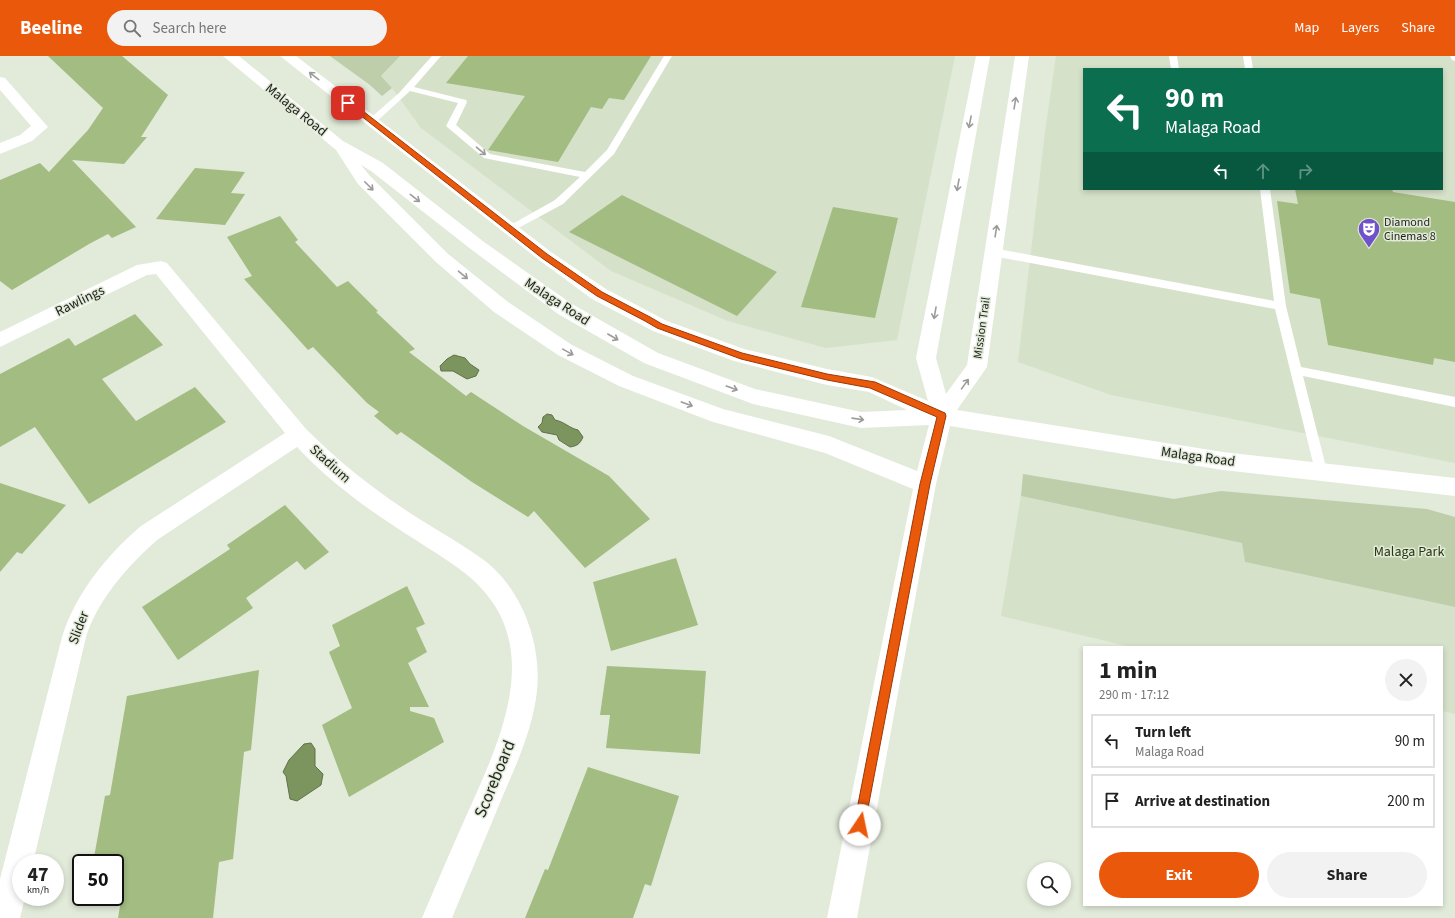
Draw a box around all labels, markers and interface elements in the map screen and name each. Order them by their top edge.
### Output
search box [107,10,387,46]
text: Beeline [20,15,83,42]
icon: search [121,17,143,39]
text: Search here [153,18,227,39]
text: Map [1294,18,1319,38]
text: Layers [1341,18,1379,38]
text: Share [1401,18,1435,38]
one-way arrow [308,72,319,80]
text: 90 m [1165,78,1224,118]
street label: Malaga Road [261,79,331,141]
icon: left [1099,84,1151,136]
pin [331,86,365,120]
icon: arrive [337,92,359,114]
one-way arrow [1011,97,1019,110]
one-way arrow [966,115,974,128]
text: Malaga Road [1165,115,1261,140]
one-way arrow [475,147,486,156]
icon: left [1210,160,1232,182]
icon: ahead [1252,160,1274,182]
icon: right [1294,160,1316,182]
one-way arrow [954,178,962,191]
one-way arrow [364,181,374,191]
one-way arrow [410,193,421,202]
place label: Diamond Cinemas 8 [1384,214,1436,245]
theatre icon: Diamond Cinemas 8 [1356,216,1382,249]
one-way arrow [992,225,1000,238]
one-way arrow [458,271,469,280]
street label: Malaga Road [520,273,594,331]
street label: Rawlings [52,280,108,322]
street label: Mission Trail [969,296,995,360]
one-way arrow [930,306,938,319]
one-way arrow [607,333,619,341]
one-way arrow [562,348,574,356]
one-way arrow [961,379,969,390]
one-way arrow [725,385,738,392]
one-way arrow [681,401,694,408]
one-way arrow [851,415,864,423]
street label: Stadium [305,440,355,488]
street label: Malaga Road [1160,442,1236,472]
park label: Malaga Park [1374,542,1444,562]
street label: Slider [64,608,94,647]
text: 1 min [1099,653,1157,688]
button: close [1385,659,1427,701]
text: 290 m · 17:12 [1099,686,1169,704]
text: Turn left [1135,722,1191,743]
icon: left [1101,730,1123,752]
text: 90 m [1395,731,1425,752]
street label: Scoreboard [469,737,521,821]
text: Malaga Road [1135,743,1204,761]
icon: arrive [1101,790,1123,812]
text: Arrive at destination [1135,791,1270,812]
text: 200 m [1387,791,1425,812]
position arrow [839,804,881,846]
button: Exit [1099,852,1259,898]
button: Share [1267,852,1427,898]
speed limit sign: 50 [72,854,124,906]
text: 47 [27,861,49,889]
map controls [1027,862,1071,906]
button: search [1027,862,1071,906]
text: km/h [27,883,49,897]

